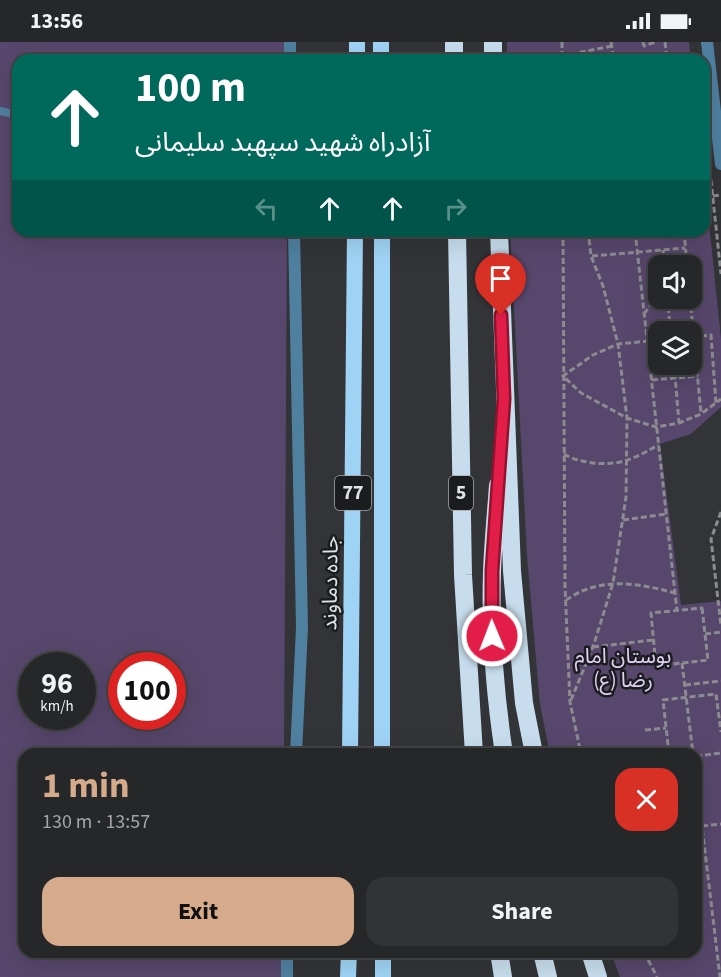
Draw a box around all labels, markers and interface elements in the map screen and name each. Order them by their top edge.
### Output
text: 13:56 [30,5,83,37]
text: 100 m [135,58,246,118]
icon: ahead [36,78,114,156]
text: آزادراه شهید سپهبد سلیمانی [135,123,430,162]
icon: left [250,192,283,225]
icon: ahead [313,192,346,225]
icon: ahead [376,192,409,225]
icon: right [439,192,472,225]
pin [475,253,526,315]
map controls [648,255,702,375]
button: sound [648,255,702,309]
icon: arrive [484,262,517,295]
button: layers [648,321,702,375]
road number: 77 [335,476,371,510]
road number: 5 [449,476,473,510]
street label: جاده دماوند [314,535,346,631]
position arrow [460,604,524,668]
park label: بوستان امام رضا (ع) [575,641,671,695]
speed limit sign: 100 [108,652,186,730]
text: 96 [41,662,73,705]
text: km/h [40,696,74,717]
text: 1 min [42,760,130,811]
button: close [615,768,678,831]
text: 130 m · 13:57 [42,808,150,836]
button: Exit [42,877,354,946]
button: Share [366,877,678,946]

